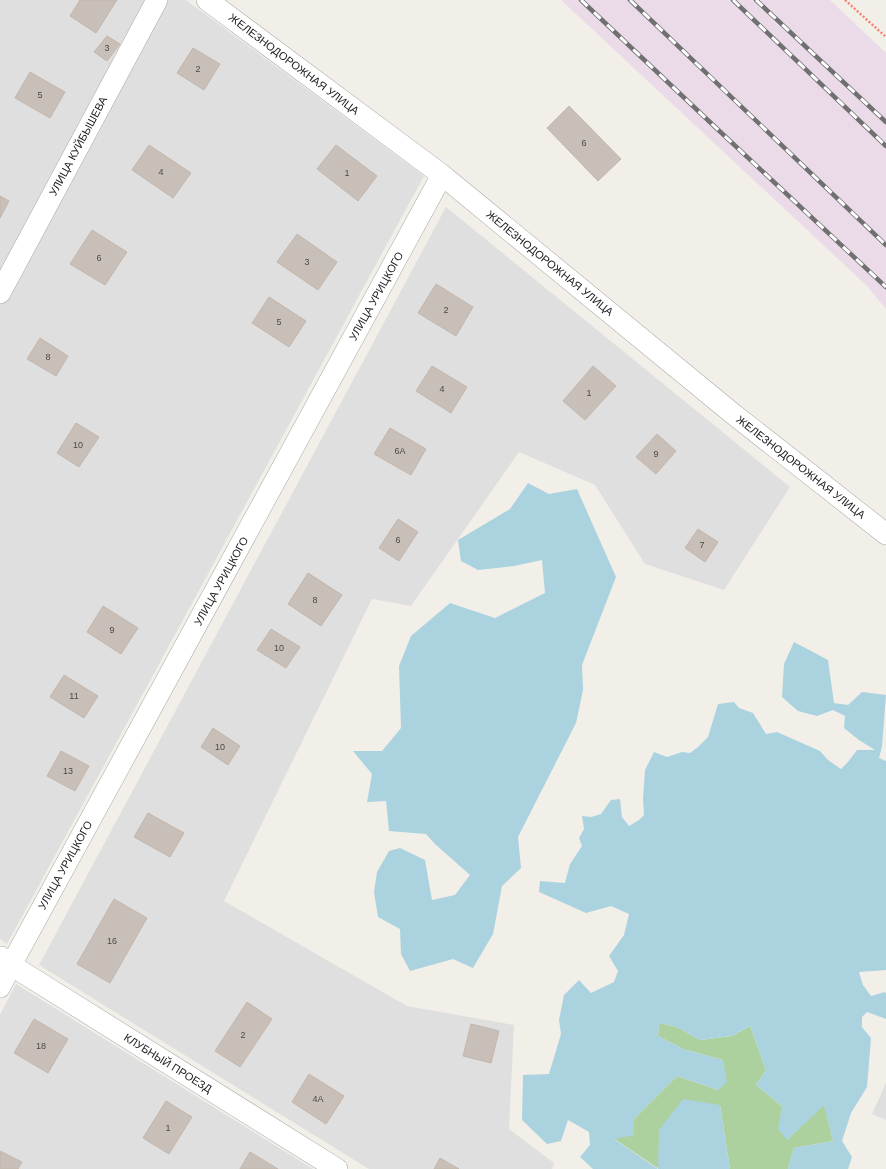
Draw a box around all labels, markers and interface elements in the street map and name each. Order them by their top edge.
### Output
street label: ЖЕЛЕЗНОДОРОЖНАЯ УЛИЦА [227,11,362,117]
house number: 3 [104,43,110,53]
house number: 2 [195,64,201,74]
house number: 5 [37,90,43,100]
street label: УЛИЦА КУЙБЫШЕВА [47,94,110,198]
house number: 6 [581,138,587,148]
house number: 4 [158,167,164,177]
house number: 1 [344,168,350,178]
street label: ЖЕЛЕЗНОДОРОЖНАЯ УЛИЦА [484,208,616,318]
street label: УЛИЦА УРИЦКОГО [347,249,406,342]
house number: 6 [96,253,102,263]
house number: 3 [304,257,310,267]
house number: 2 [443,305,449,315]
house number: 5 [276,317,282,327]
house number: 8 [45,352,51,362]
house number: 4 [439,384,445,394]
house number: 1 [586,388,592,398]
street label: ЖЕЛЕЗНОДОРОЖНАЯ УЛИЦА [734,413,868,521]
house number: 10 [73,440,83,450]
house number: 6А [394,446,406,456]
house number: 9 [653,449,659,459]
street label: УЛИЦА УРИЦКОГО [192,534,251,627]
house number: 6 [395,535,401,545]
house number: 7 [699,540,705,550]
house number: 8 [312,595,318,605]
house number: 9 [109,625,115,635]
house number: 10 [274,643,284,653]
house number: 11 [69,691,79,701]
house number: 10 [215,742,225,752]
house number: 13 [63,766,73,776]
street label: УЛИЦА УРИЦКОГО [36,818,95,911]
house number: 16 [107,936,117,946]
house number: 2 [240,1030,246,1040]
street label: КЛУБНЫЙ ПРОЕЗД [122,1031,215,1095]
house number: 18 [36,1041,46,1051]
house number: 4А [312,1094,324,1104]
house number: 1 [165,1123,171,1133]

